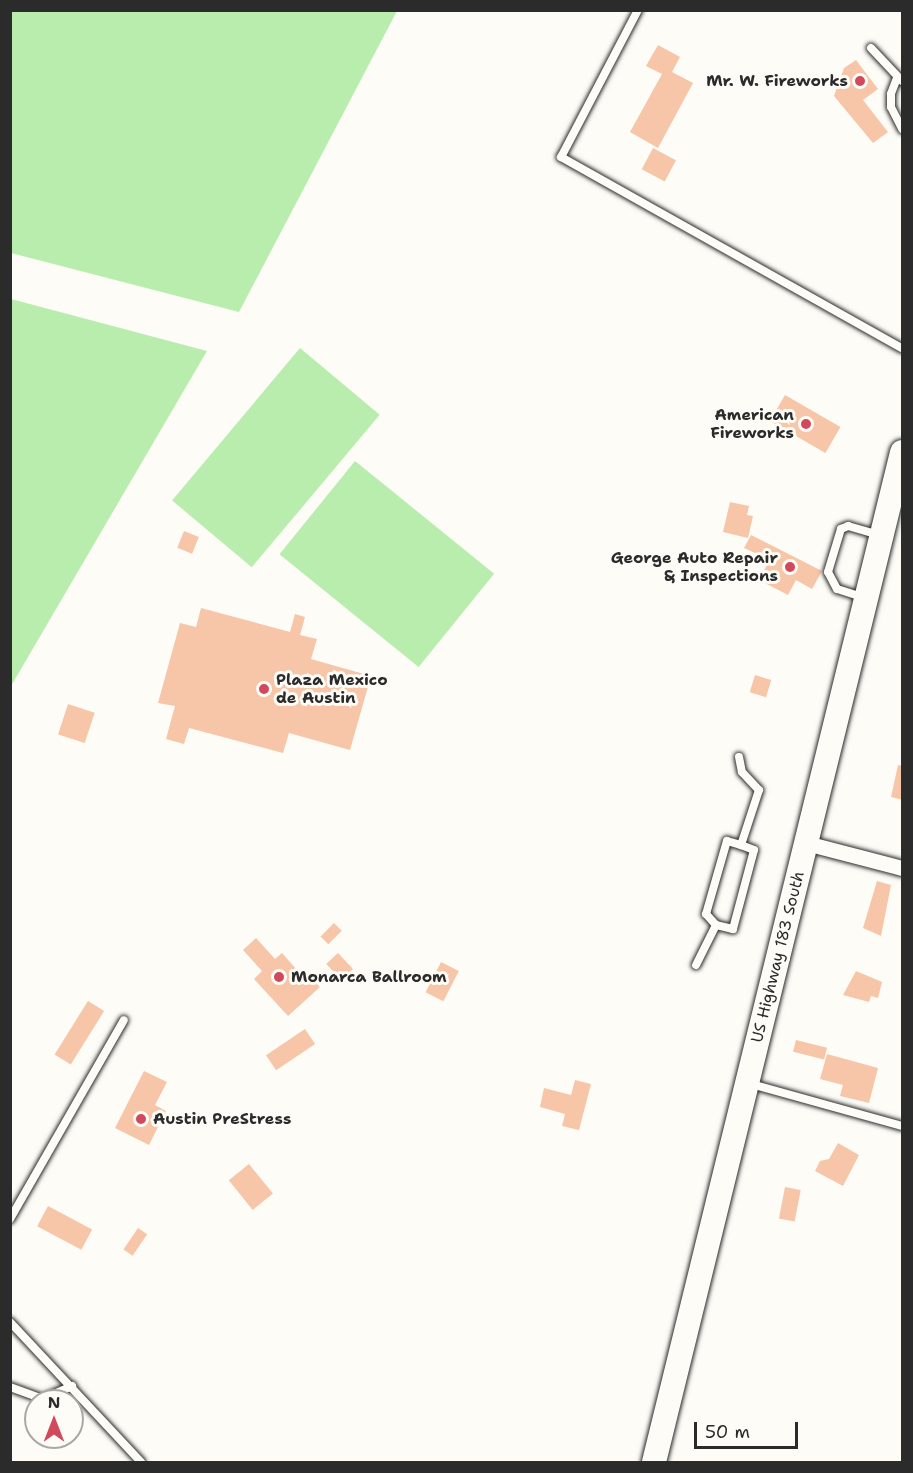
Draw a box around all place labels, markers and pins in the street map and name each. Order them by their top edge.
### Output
place label: Mr. W. Fireworks [706,71,848,91]
marker: Mr. W. Fireworks [853,74,867,88]
place label: American Fireworks [710,405,794,443]
marker: American Fireworks [799,417,813,431]
place label: George Auto Repair & Inspections [611,548,778,586]
marker: George Auto Repair & Inspections [783,560,797,574]
place label: Plaza Mexico de Austin [276,670,388,708]
marker: Plaza Mexico de Austin [257,682,271,696]
place label: Monarca Ballroom [291,967,447,987]
marker: Monarca Ballroom [272,970,286,984]
place label: Austin PreStress [153,1109,291,1129]
marker: Austin PreStress [134,1112,148,1126]

